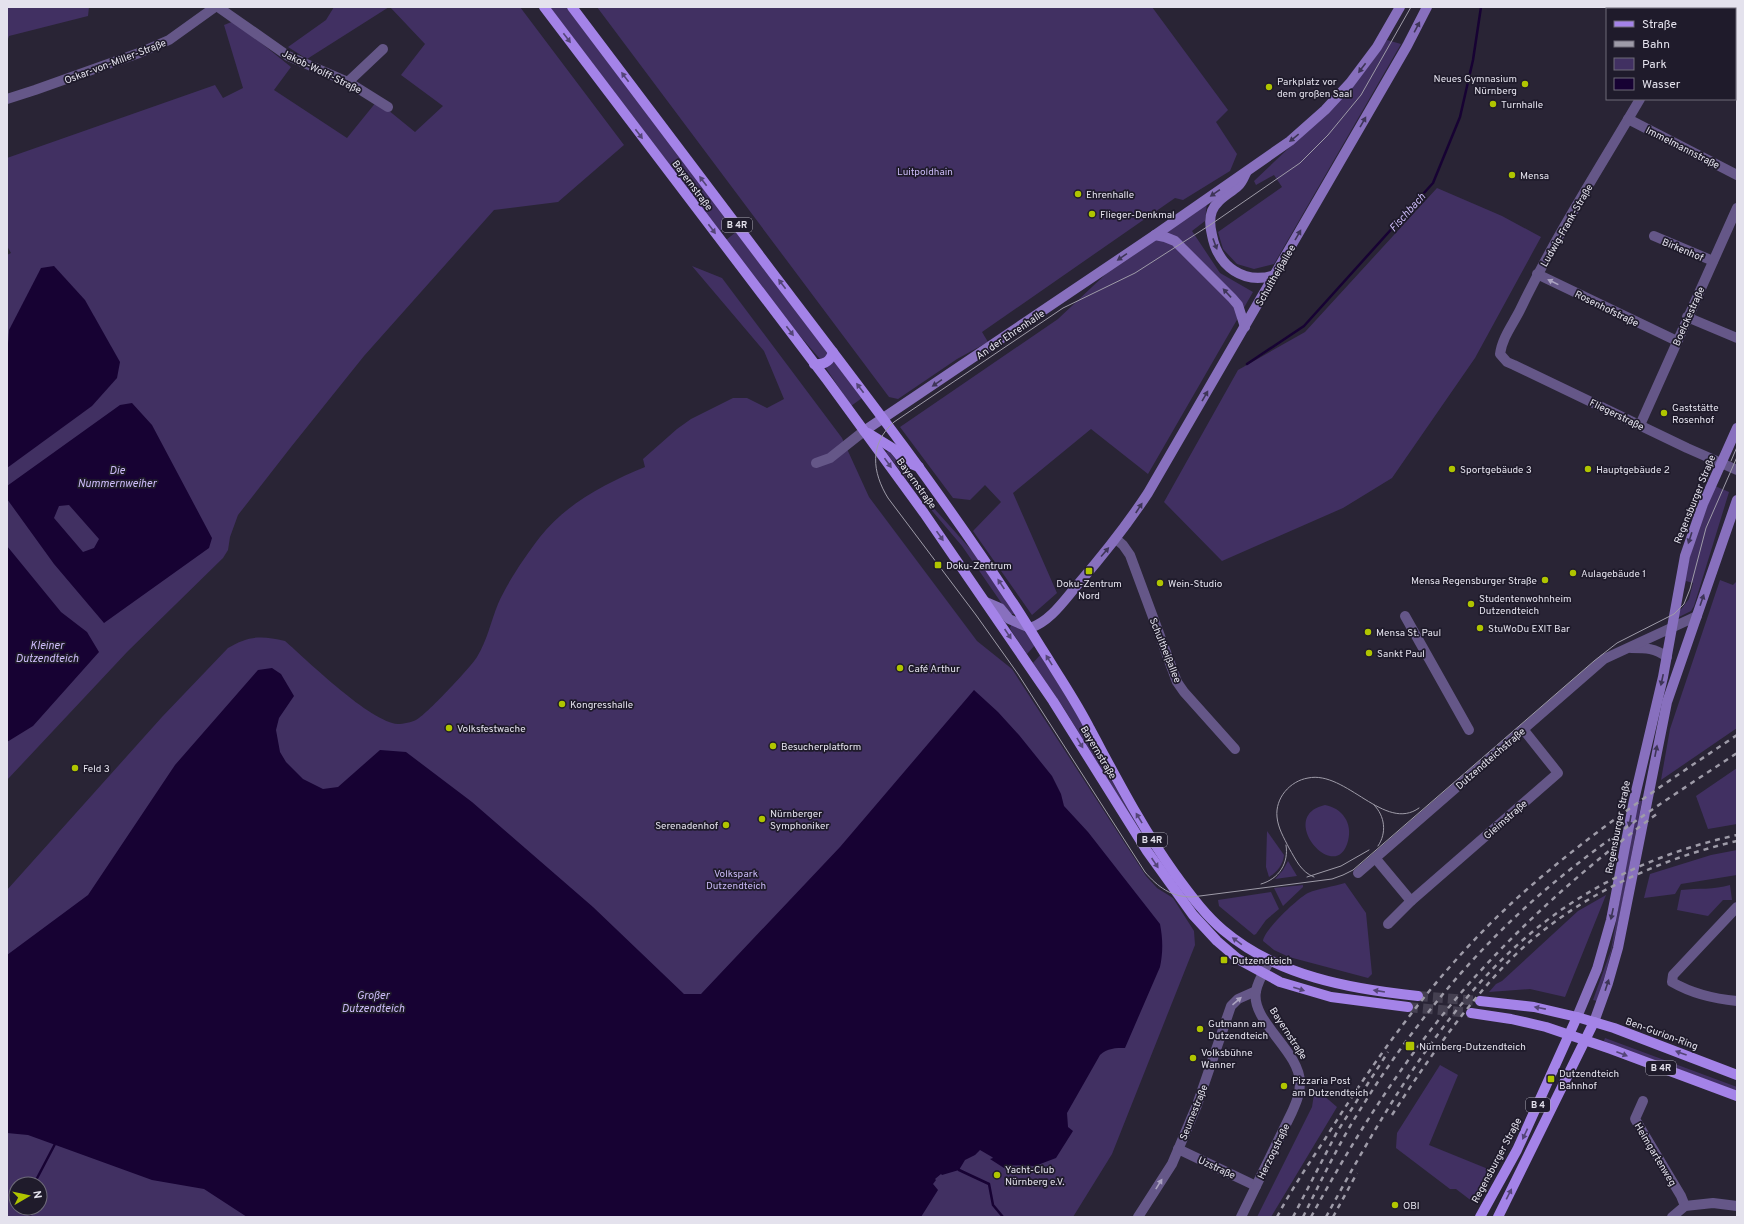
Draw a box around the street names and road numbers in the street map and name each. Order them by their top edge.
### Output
street label: Oskar-von-Miller-Straße [63,37,168,88]
street label: Jakob-Wolff-Straße [279,47,363,97]
street label: Immelmannstraße [1643,124,1721,173]
street label: Bayernstraße [669,158,715,214]
street label: Ludwig-Frank-Straße [1538,182,1596,270]
road number: B 4R [722,218,752,232]
street label: Birkenhof [1660,236,1706,265]
street label: Schultheißallee [1253,243,1299,309]
street label: Boelckestraße [1671,285,1708,348]
street label: Rosenhofstraße [1572,288,1641,330]
street label: An der Ehrenhalle [974,307,1048,363]
street label: Fliegerstraße [1587,397,1646,434]
street label: Regensburger Straße [1672,453,1719,546]
street label: Bayernstraße [893,456,939,512]
street label: Schultheißallee [1146,616,1184,685]
street label: Bayernstraße [1077,724,1119,782]
street label: Dutzendteichstraße [1454,725,1528,793]
street label: Regensburger Straße [1603,780,1634,875]
street label: Gleimstraße [1481,798,1531,843]
road number: B 4R [1137,833,1167,847]
street label: Bayernstraße [1266,1005,1310,1062]
street label: Ben-Gurion-Ring [1623,1015,1700,1054]
road number: B 4R [1646,1061,1676,1075]
street label: Seumestraße [1177,1083,1211,1142]
road number: B 4 [1526,1098,1550,1112]
street label: Regensburger Straße [1469,1116,1525,1206]
street label: Heimgartenweg [1631,1121,1679,1189]
street label: Herzogstraße [1255,1122,1293,1182]
street label: Uzstraße [1196,1154,1237,1183]

